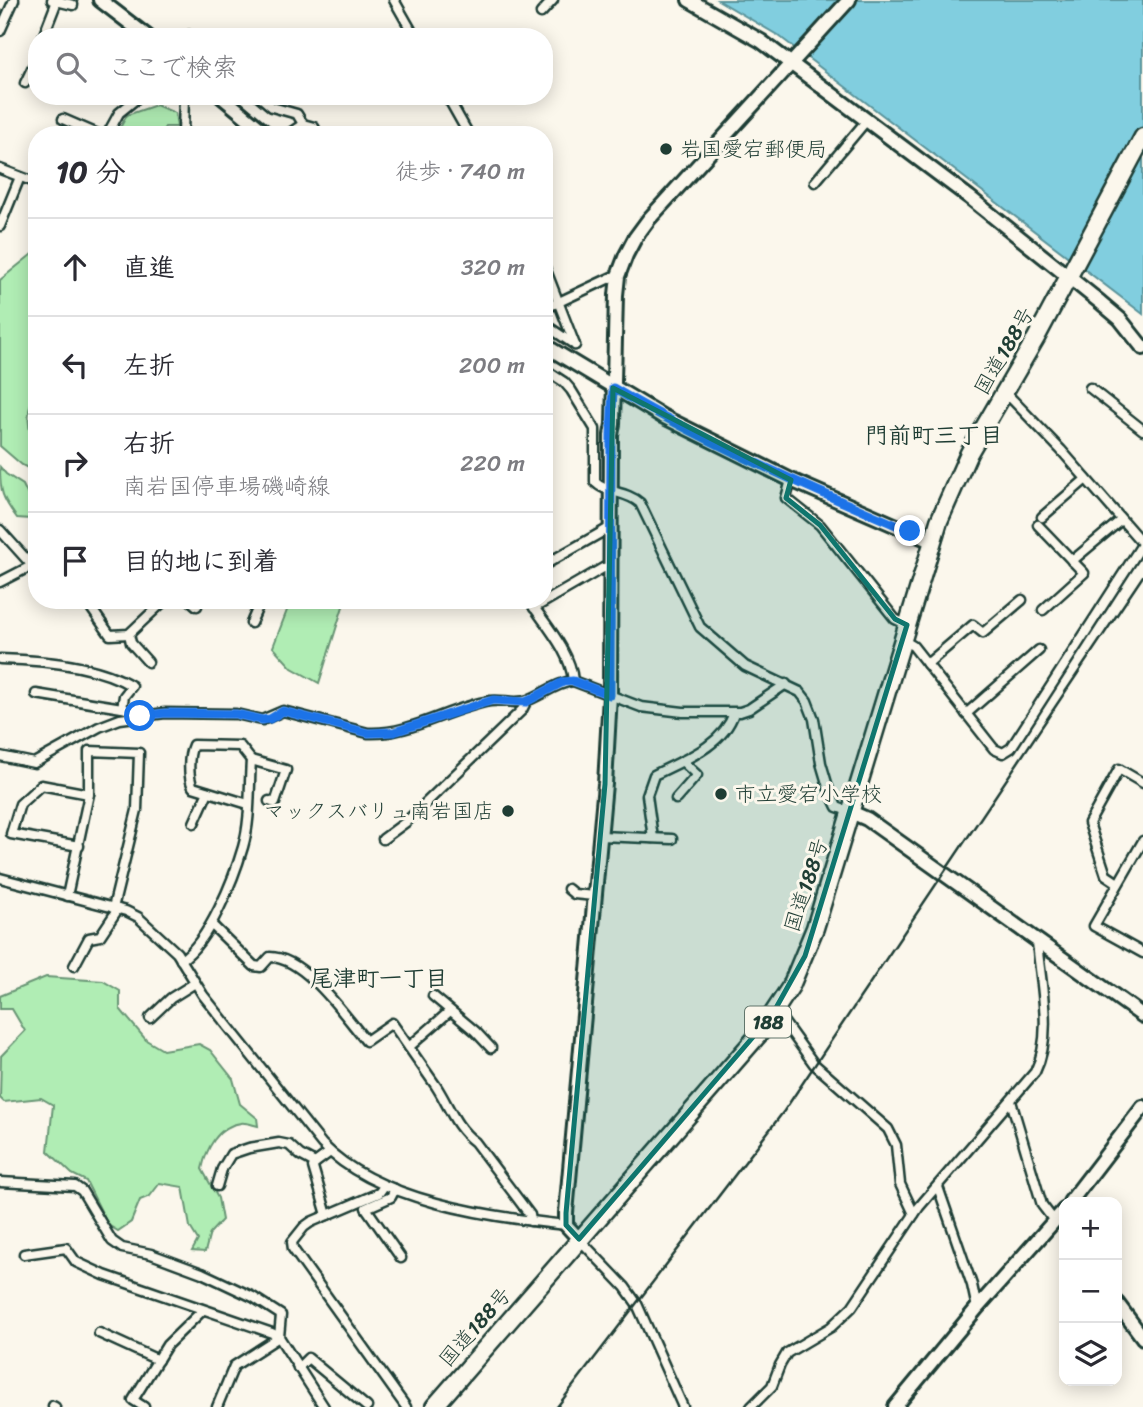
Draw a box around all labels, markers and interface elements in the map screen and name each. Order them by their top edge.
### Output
search box [28,28,553,105]
text: ここで検索 [108,44,238,90]
icon: search [52,48,90,86]
place label: 岩国愛宕郵便局 [680,130,827,168]
marker: 岩国愛宕郵便局 [658,141,674,157]
text: 10 分 [56,145,126,199]
text: 徒歩 · 740 m [395,151,525,192]
text: 直進 [123,244,175,290]
text: 320 m [461,247,525,288]
icon: ahead [56,248,94,286]
street label: 国道188号 [963,299,1045,403]
text: 左折 [123,342,175,388]
text: 200 m [459,345,525,386]
icon: left [56,346,94,384]
district label: 門前町三丁目 [865,415,1003,456]
text: 右折 [123,420,175,466]
text: 220 m [460,443,525,484]
icon: right [56,444,94,482]
text: 南岩国停車場磯崎線 [123,466,330,507]
route end [894,515,925,546]
text: 目的地に到着 [123,538,279,584]
icon: arrive [56,542,94,580]
route start [124,700,155,731]
place label: 市立愛宕小学校 [735,775,882,813]
marker: 市立愛宕小学校 [713,786,729,802]
place label: マックスバリュ南岩国店 [263,792,494,830]
marker: マックスバリュ南岩国店 [500,803,516,819]
street label: 国道188号 [773,833,839,937]
district label: 尾津町一丁目 [310,958,448,999]
road number: 188 [745,1006,791,1038]
map controls [1059,1197,1122,1386]
button: + [1059,1197,1122,1260]
button: − [1059,1260,1122,1323]
street label: 国道188号 [429,1278,521,1376]
button: layers [1059,1323,1122,1386]

